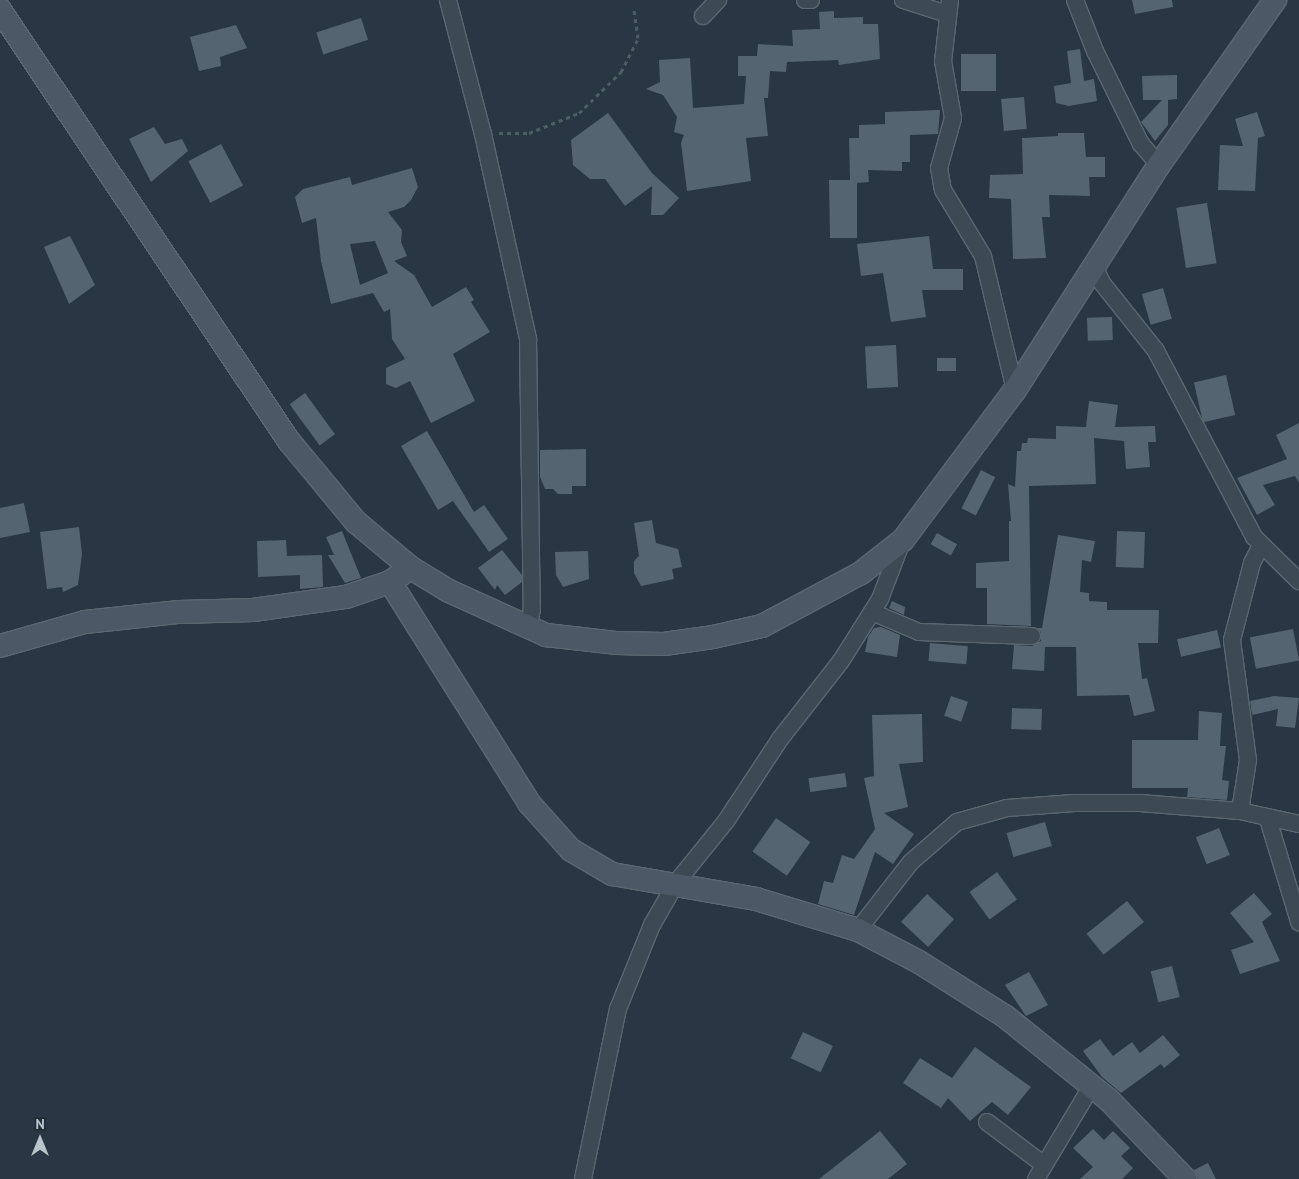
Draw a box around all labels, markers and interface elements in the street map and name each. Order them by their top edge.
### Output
north arrow [15,1114,65,1164]
text: N [35,1115,45,1133]

